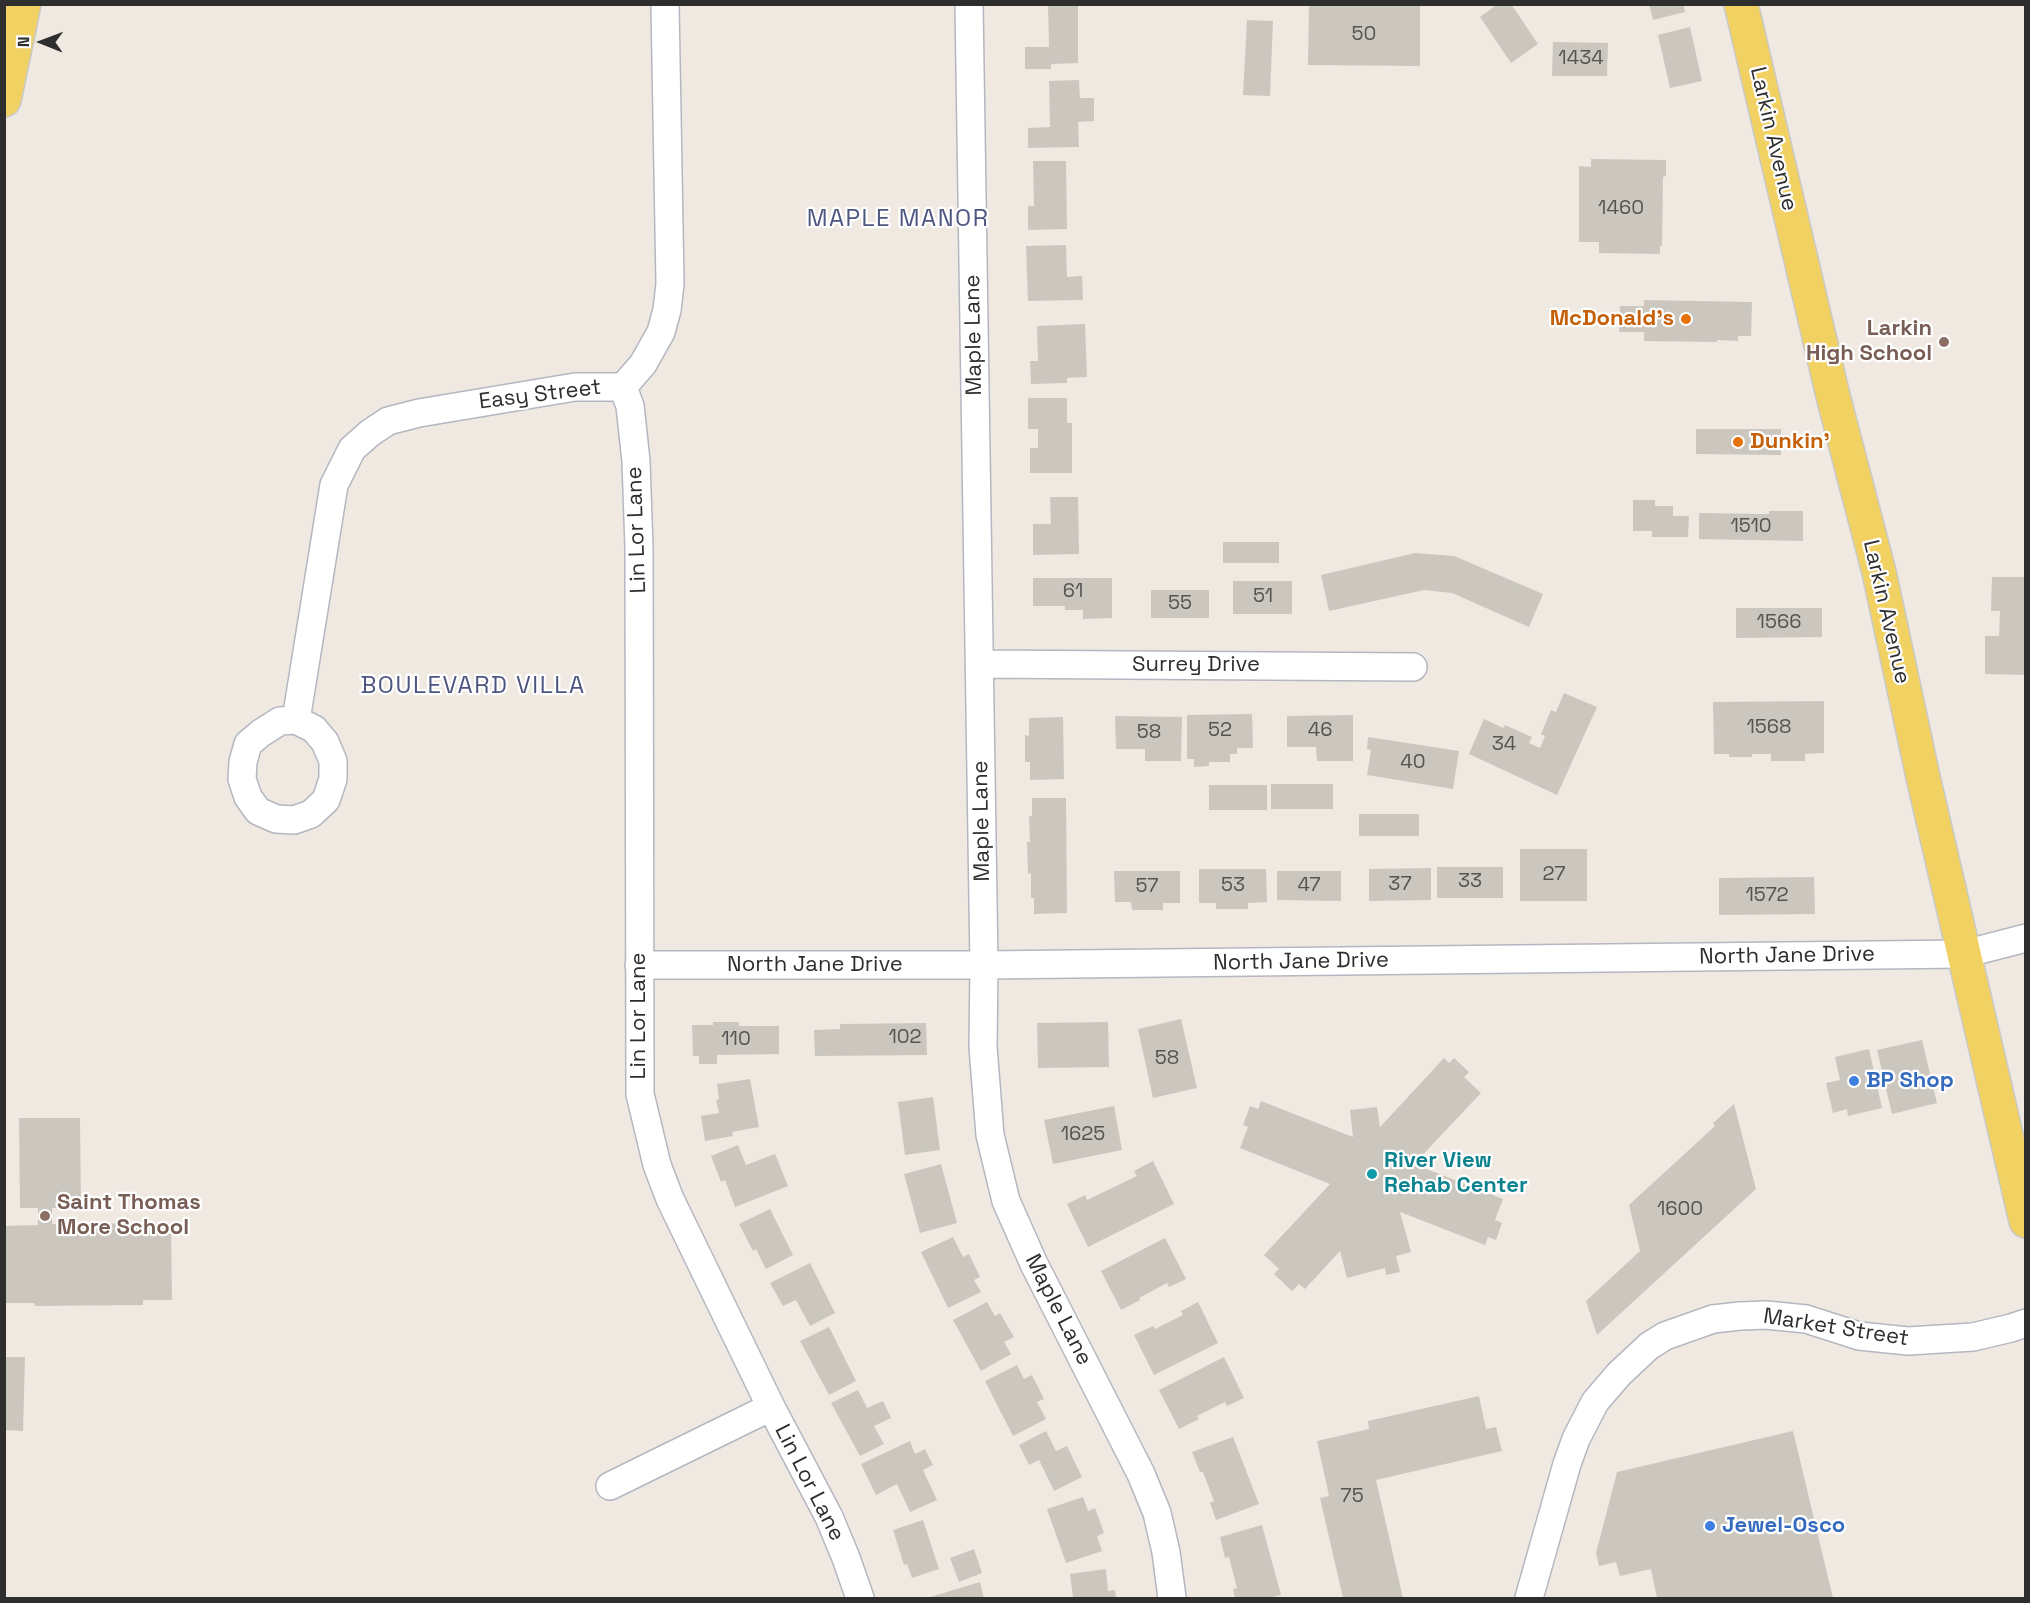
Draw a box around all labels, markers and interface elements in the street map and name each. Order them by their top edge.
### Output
north arrow [12,12,72,72]
house number: 50 [1352,23,1376,47]
text: N [13,36,34,47]
house number: 1434 [1558,47,1604,71]
street label: Larkin Avenue [1744,64,1802,214]
house number: 1460 [1598,197,1644,221]
district label: MAPLE MANOR [807,205,989,233]
street label: Maple Lane [960,274,988,396]
place label: McDonald's [1550,306,1674,332]
marker: McDonald's [1679,312,1693,326]
place label: Larkin High School [1806,316,1932,368]
marker: Larkin High School [1937,335,1951,349]
street label: Easy Street [477,374,603,416]
place label: Dunkin' [1750,429,1830,455]
marker: Dunkin' [1731,435,1745,449]
street label: Lin Lor Lane [622,466,652,594]
house number: 1510 [1730,515,1772,539]
street label: Larkin Avenue [1857,537,1915,687]
house number: 61 [1063,580,1083,604]
house number: 51 [1253,585,1273,609]
house number: 55 [1168,592,1192,616]
house number: 1566 [1757,611,1801,635]
street label: Surrey Drive [1132,652,1260,678]
district label: BOULEVARD VILLA [360,672,586,700]
house number: 1568 [1746,716,1792,740]
house number: 52 [1208,719,1232,743]
house number: 46 [1308,719,1332,743]
house number: 58 [1137,721,1161,745]
house number: 34 [1492,733,1516,757]
house number: 40 [1400,751,1426,775]
street label: Maple Lane [968,760,996,882]
house number: 27 [1542,863,1566,887]
house number: 33 [1458,870,1482,894]
house number: 37 [1388,873,1412,897]
house number: 53 [1221,874,1245,898]
house number: 47 [1297,874,1321,898]
house number: 57 [1135,875,1159,899]
house number: 1572 [1745,884,1789,908]
street label: North Jane Drive [1699,941,1875,971]
street label: North Jane Drive [1213,947,1389,977]
street label: Lin Lor Lane [626,952,652,1080]
street label: North Jane Drive [727,952,903,978]
house number: 102 [888,1026,922,1050]
house number: 110 [721,1028,751,1052]
house number: 58 [1155,1047,1179,1071]
place label: BP Shop [1866,1068,1954,1094]
marker: BP Shop [1847,1074,1861,1088]
house number: 1625 [1061,1123,1105,1147]
place label: River View Rehab Center [1384,1148,1528,1200]
marker: River View Rehab Center [1365,1167,1379,1181]
place label: Saint Thomas More School [57,1190,201,1242]
house number: 1600 [1657,1198,1703,1222]
marker: Saint Thomas More School [38,1209,52,1223]
street label: Maple Lane [1019,1250,1097,1370]
street label: Market Street [1761,1303,1911,1353]
street label: Lin Lor Lane [768,1420,850,1546]
house number: 75 [1340,1485,1364,1509]
place label: Jewel-Osco [1722,1513,1845,1539]
marker: Jewel-Osco [1703,1519,1717,1533]

